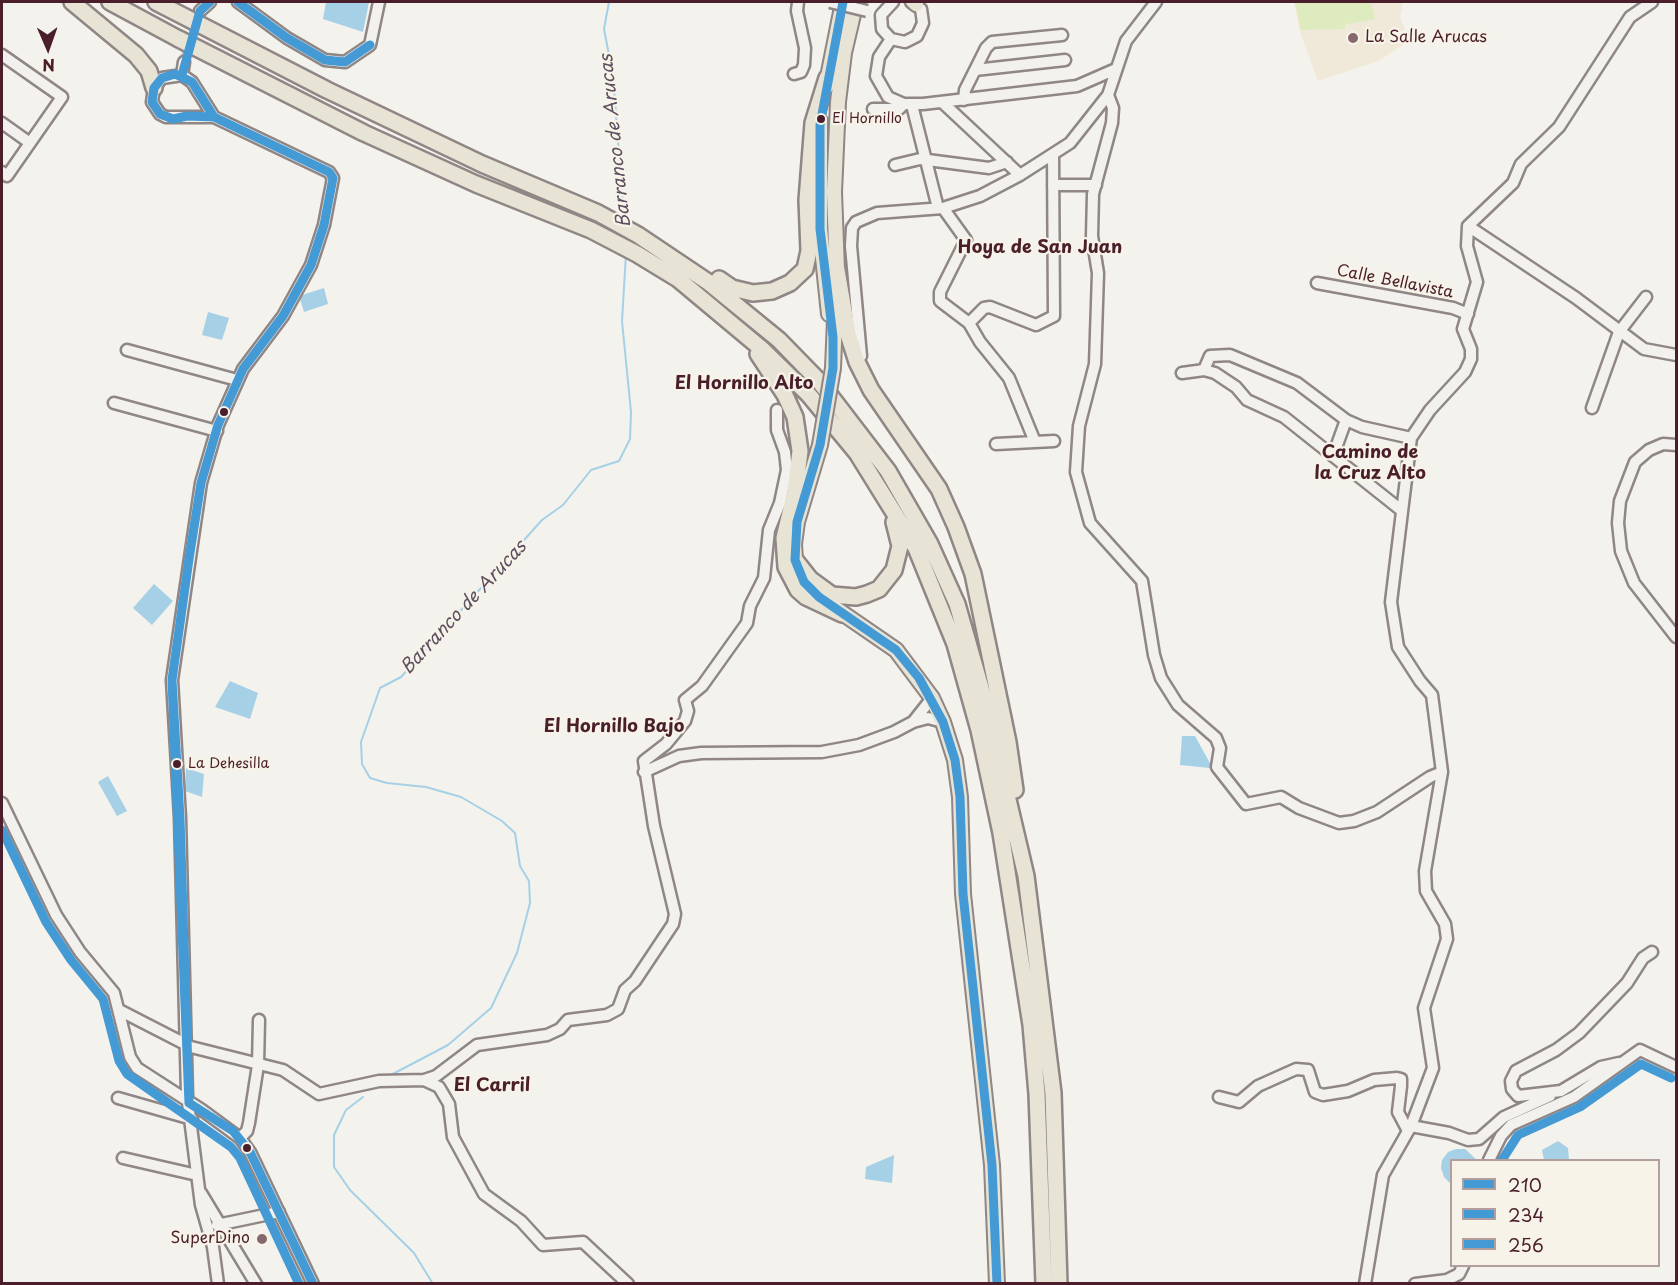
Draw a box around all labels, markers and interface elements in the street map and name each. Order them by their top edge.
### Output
north arrow [18,18,78,78]
place label: La Salle Arucas [1365,28,1487,48]
marker: La Salle Arucas [1346,31,1360,45]
water label: Barranco de Arucas [596,53,636,229]
text: N [42,54,55,78]
place label: El Hornillo [832,111,902,127]
marker: El Hornillo [815,113,827,125]
district label: Hoya de San Juan [958,237,1122,259]
street label: Calle Bellavista [1335,261,1455,303]
district label: El Hornillo Alto [675,373,813,395]
unlabelled marker [218,406,230,418]
district label: Camino de la Cruz Alto [1314,442,1426,484]
water label: Barranco de Arucas [397,537,531,679]
district label: El Hornillo Bajo [544,716,684,738]
place label: La Dehesilla [188,756,269,772]
marker: La Dehesilla [171,758,183,770]
district label: El Carril [454,1075,530,1097]
unlabelled marker [241,1142,253,1154]
legend [1450,1159,1660,1267]
text: 210 [1508,1171,1542,1198]
text: 234 [1508,1201,1544,1228]
place label: SuperDino [170,1229,250,1249]
text: 256 [1508,1231,1544,1258]
marker: SuperDino [255,1232,269,1246]

